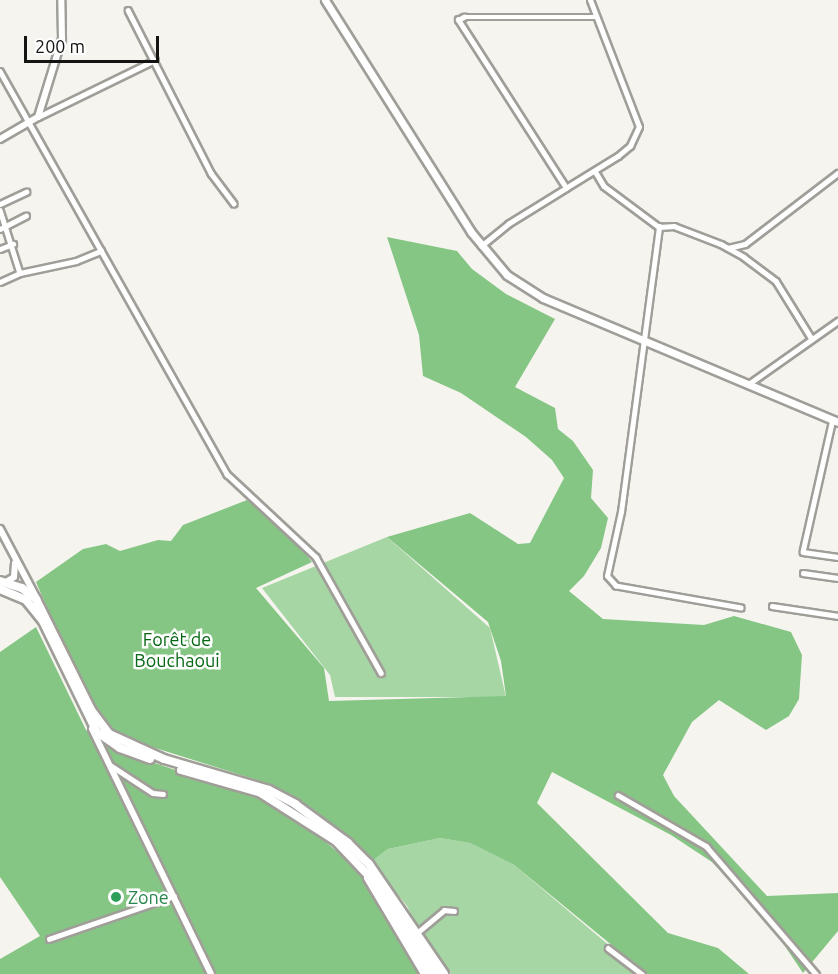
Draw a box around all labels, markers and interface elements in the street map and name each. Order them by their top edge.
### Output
scale bar [27,24,162,62]
text: 200 m [35,36,85,56]
park label: Forêt de Bouchaoui [134,629,220,672]
place label: Zone [128,886,169,908]
marker: Zone [109,890,123,904]

